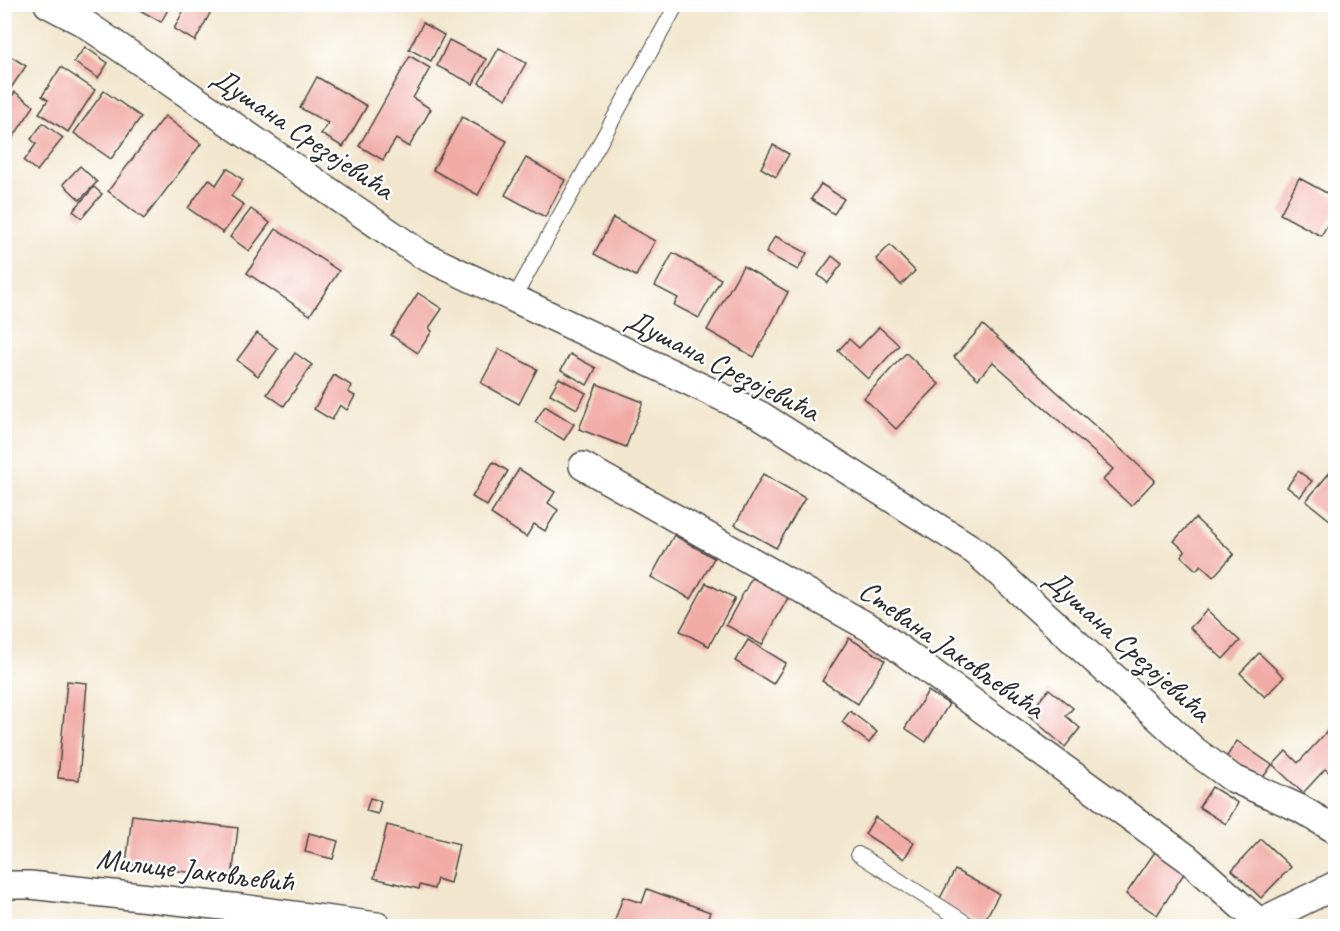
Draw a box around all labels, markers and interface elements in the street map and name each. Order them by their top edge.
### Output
street label: Душана Срезојевића [205,58,403,209]
street label: Душана Срезојевића [620,300,828,431]
street label: Душана Срезојевића [1037,560,1221,731]
street label: Стевана Јаковљевића [852,571,1054,728]
street label: Милице Јаковљевић [94,839,298,901]

